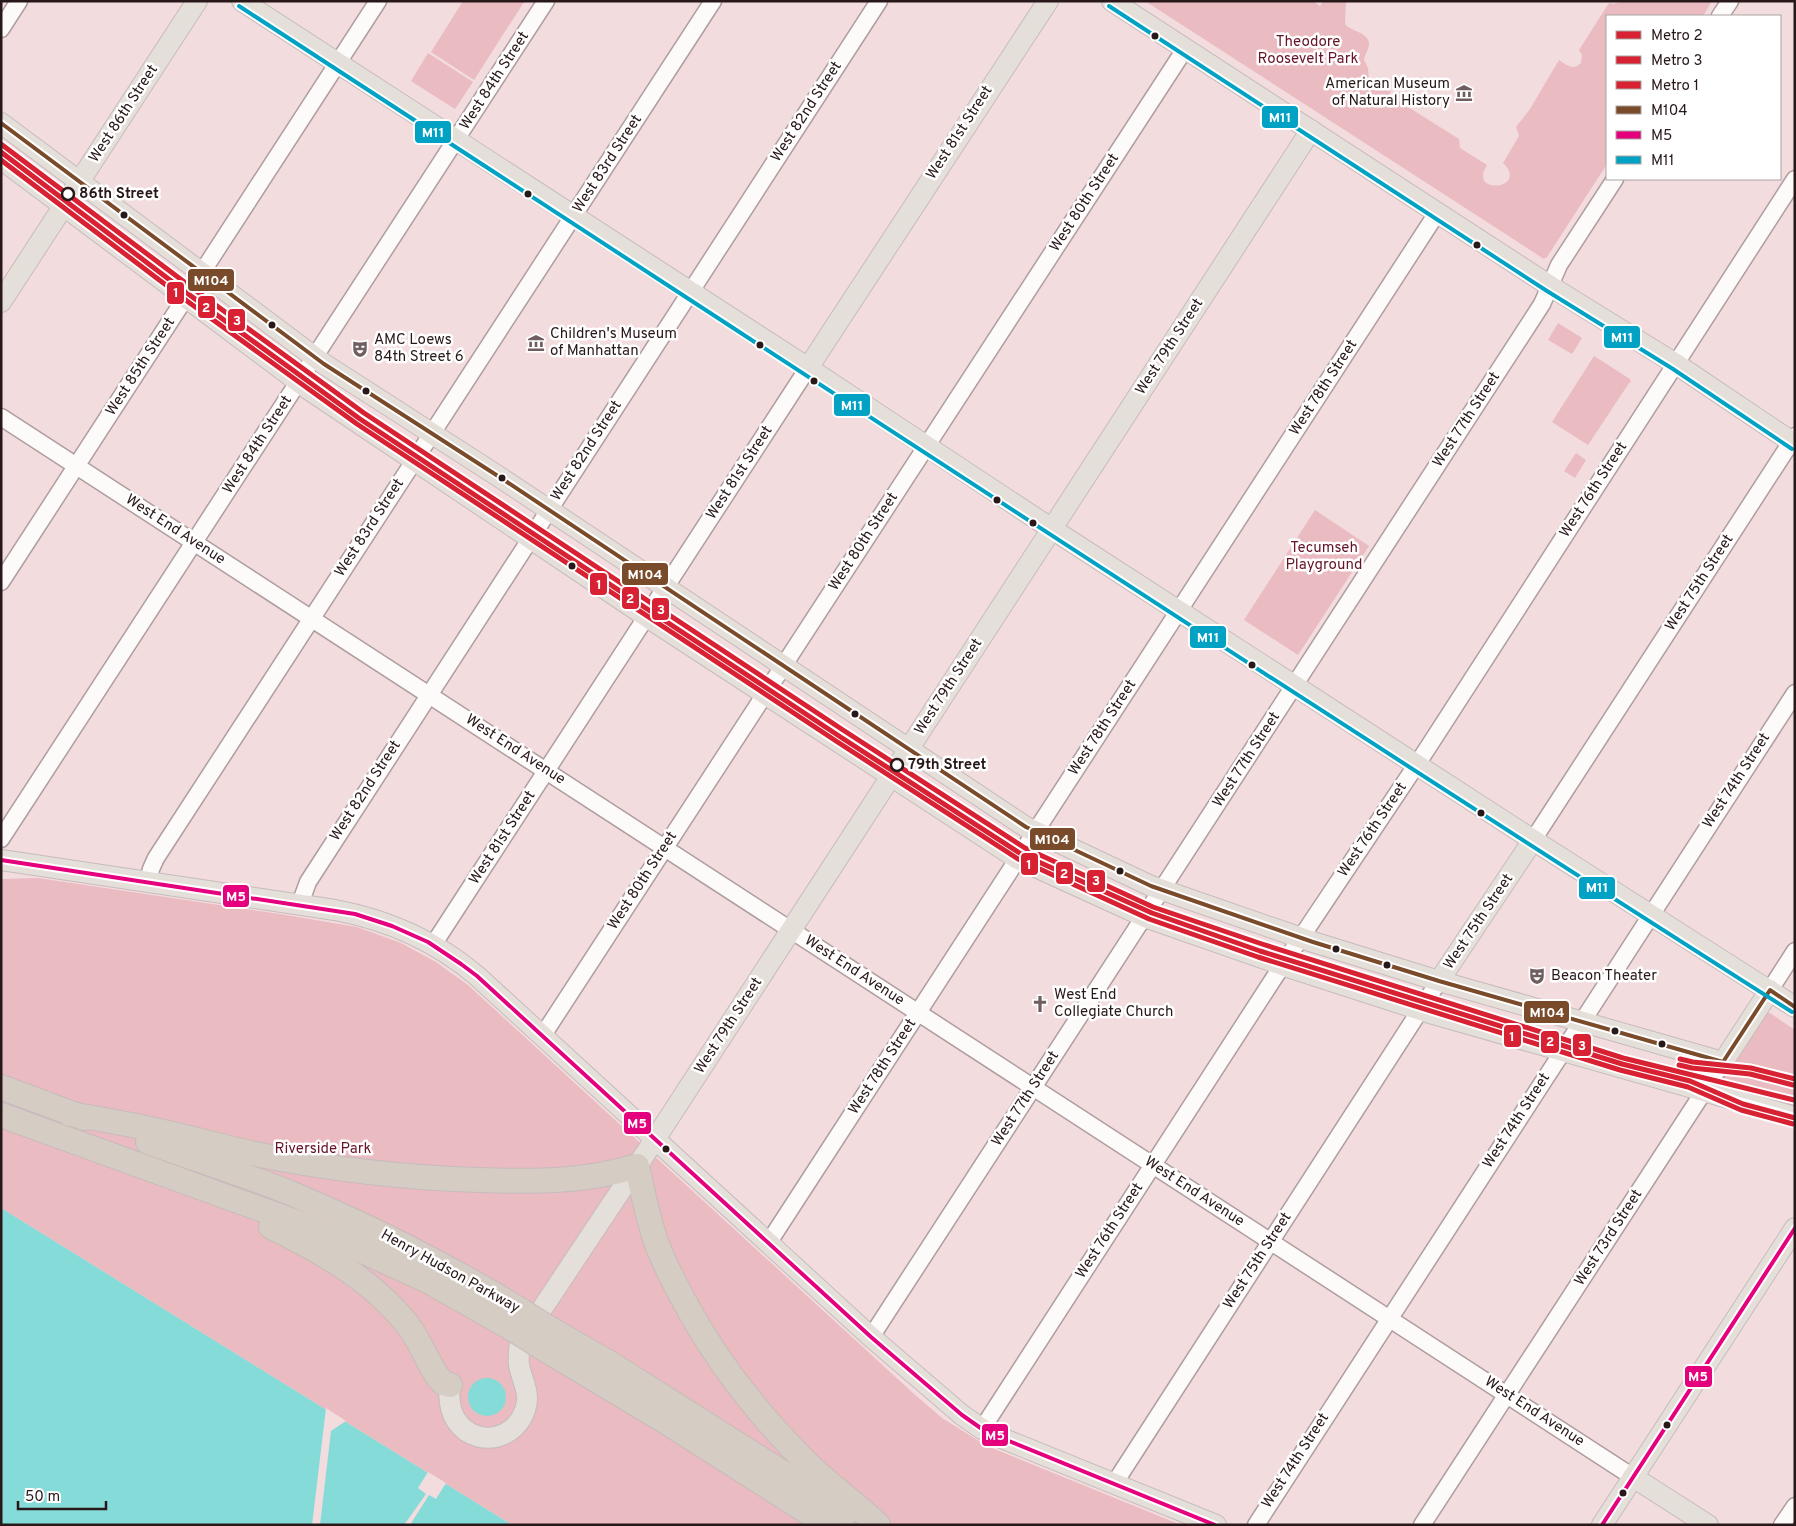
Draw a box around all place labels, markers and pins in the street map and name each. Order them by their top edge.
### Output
unlabelled marker [1150,31,1160,41]
place label: American Museum of Natural History [1325,75,1450,111]
museum icon: American Museum of Natural History [1454,83,1474,103]
place label: 86th Street [79,185,159,204]
marker: 86th Street [61,187,75,201]
unlabelled marker [523,189,533,199]
unlabelled marker [119,210,129,220]
unlabelled marker [1472,240,1482,250]
unlabelled marker [267,320,277,330]
place label: Children's Museum of Manhattan [550,325,677,361]
place label: AMC Loews 84th Street 6 [374,331,464,367]
museum icon: Children's Museum of Manhattan [526,333,546,353]
theatre icon: AMC Loews 84th Street 6 [350,339,370,359]
unlabelled marker [755,340,765,350]
unlabelled marker [809,376,819,386]
unlabelled marker [361,386,371,396]
unlabelled marker [497,473,507,483]
unlabelled marker [992,495,1002,505]
unlabelled marker [1028,518,1038,528]
unlabelled marker [567,561,577,571]
unlabelled marker [1247,660,1257,670]
unlabelled marker [850,709,860,719]
place label: 79th Street [908,756,987,775]
marker: 79th Street [890,758,904,772]
unlabelled marker [1476,808,1486,818]
unlabelled marker [1115,866,1125,876]
unlabelled marker [1331,944,1341,954]
unlabelled marker [1382,960,1392,970]
theatre icon: Beacon Theater [1527,966,1547,986]
place label: Beacon Theater [1551,967,1657,986]
place label: West End Collegiate Church [1054,986,1174,1022]
church icon: West End Collegiate Church [1030,994,1050,1014]
unlabelled marker [1610,1026,1620,1036]
unlabelled marker [1657,1039,1667,1049]
unlabelled marker [661,1144,671,1154]
unlabelled marker [1662,1420,1672,1430]
unlabelled marker [1618,1488,1628,1498]

